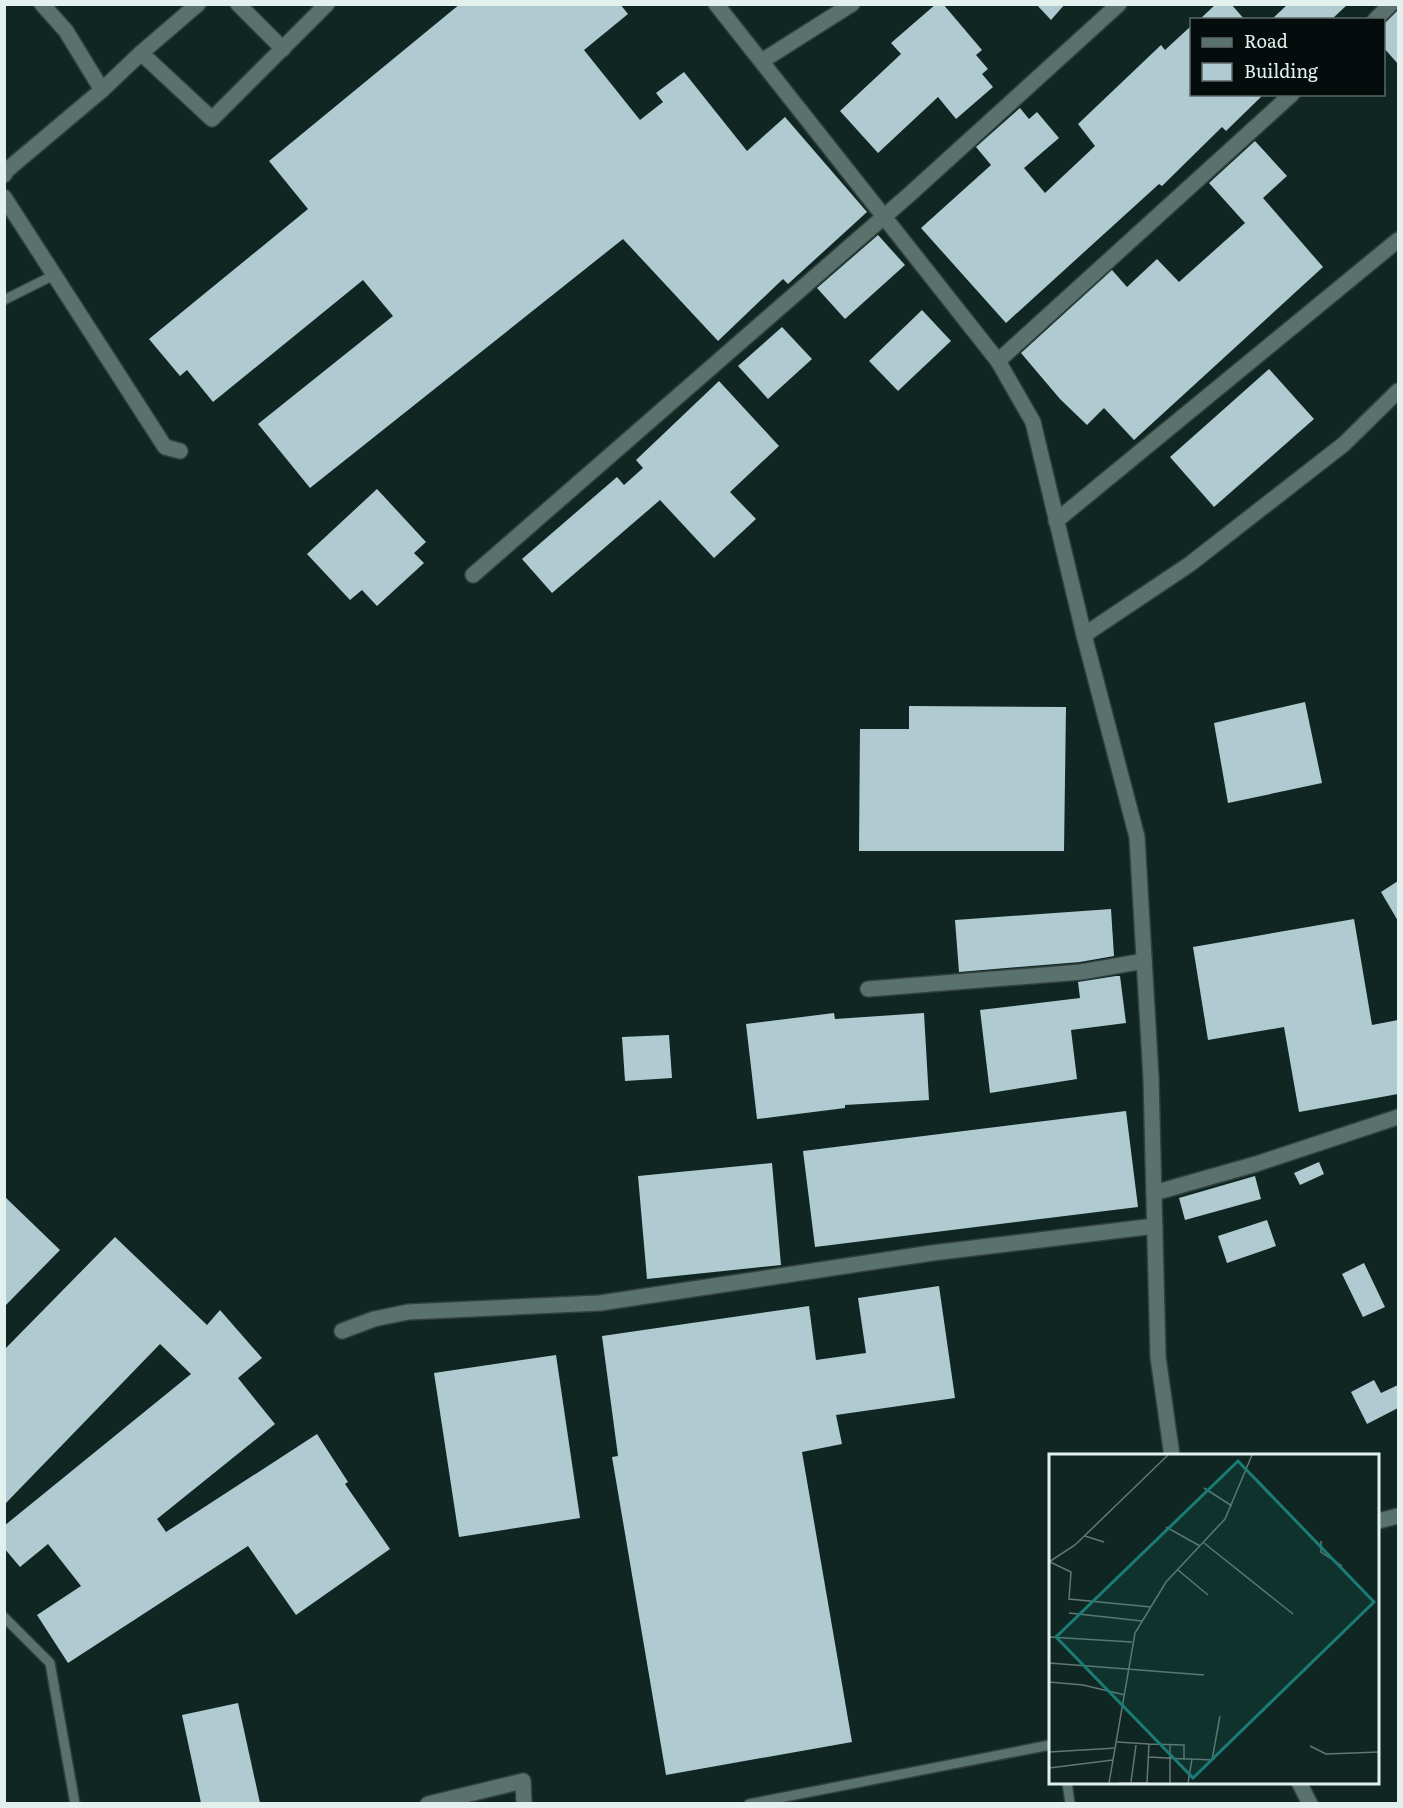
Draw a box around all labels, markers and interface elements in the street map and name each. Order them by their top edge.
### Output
legend [1190,18,1385,96]
text: Road [1244,27,1288,54]
text: Building [1244,57,1319,84]
inset map [1049,1454,1379,1784]

